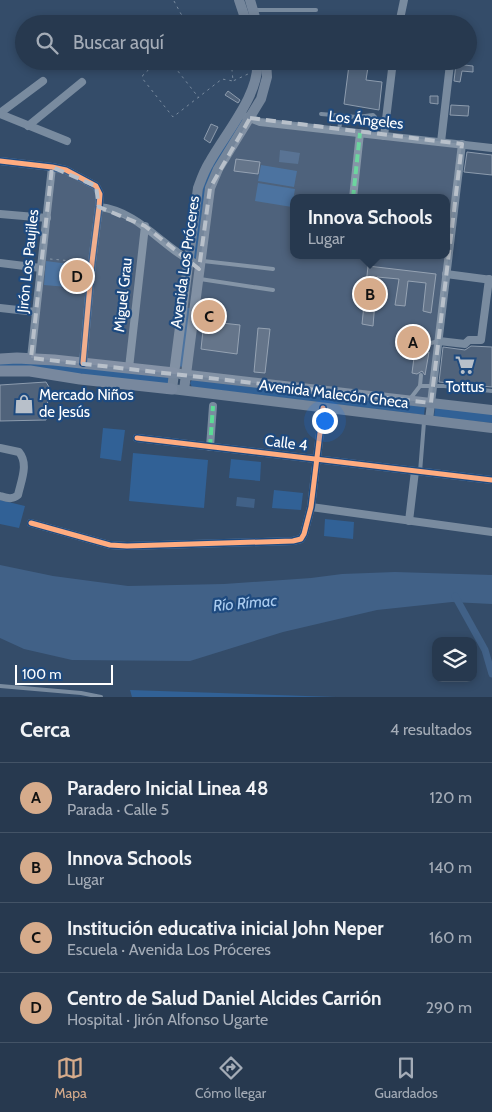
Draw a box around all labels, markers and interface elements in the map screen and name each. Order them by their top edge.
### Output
search box [15,15,477,70]
icon: search [33,29,61,57]
text: Buscar aquí [73,31,164,54]
street label: Los Ángeles [328,106,405,133]
popup [290,194,450,259]
street label: Avenida Los Próceres [167,195,203,329]
text: Innova Schools [308,206,432,229]
street label: Jirón Los Paujiles [14,208,42,315]
text: Lugar [308,229,345,248]
pin: D [61,257,93,295]
street label: Miguel Grau [110,257,136,333]
pin: B [354,275,386,313]
pin: C [193,297,225,335]
pin: A [397,323,429,361]
supermarket icon: Tottus [454,354,476,376]
street label: Avenida Malecón Checa [258,376,410,412]
place label: Tottus [445,378,485,396]
place label: Mercado Niños de Jesús [39,386,134,421]
shop icon: Mercado Niños de Jesús [13,393,35,415]
your location [312,408,338,434]
street label: Calle 4 [263,431,309,455]
water label: Río Rímac [212,591,278,615]
map controls [432,637,477,682]
button: layers [432,637,477,682]
scale bar [15,662,112,685]
text: 100 m [22,665,62,683]
text: Cerca [20,717,70,742]
text: 4 resultados [390,720,472,739]
text: Paradero Inicial Linea 48 [67,777,269,800]
text: A [31,788,41,807]
text: 120 m [430,788,472,807]
text: Parada · Calle 5 [67,800,169,819]
text: Innova Schools [67,847,192,870]
text: B [31,858,41,877]
text: 140 m [429,858,472,877]
text: Lugar [67,870,104,889]
text: Institución educativa inicial John Neper [67,917,383,940]
text: C [31,928,41,947]
text: 160 m [429,928,472,947]
text: Escuela · Avenida Los Próceres [67,940,271,959]
text: Centro de Salud Daniel Alcides Carrión [67,987,381,1010]
text: D [30,998,42,1017]
text: 290 m [426,998,472,1017]
text: Hospital · Jirón Alfonso Ugarte [67,1010,268,1029]
tab: Mapa [54,1054,87,1102]
tab: Cómo llegar [195,1054,266,1102]
tab: Guardados [374,1054,438,1102]

